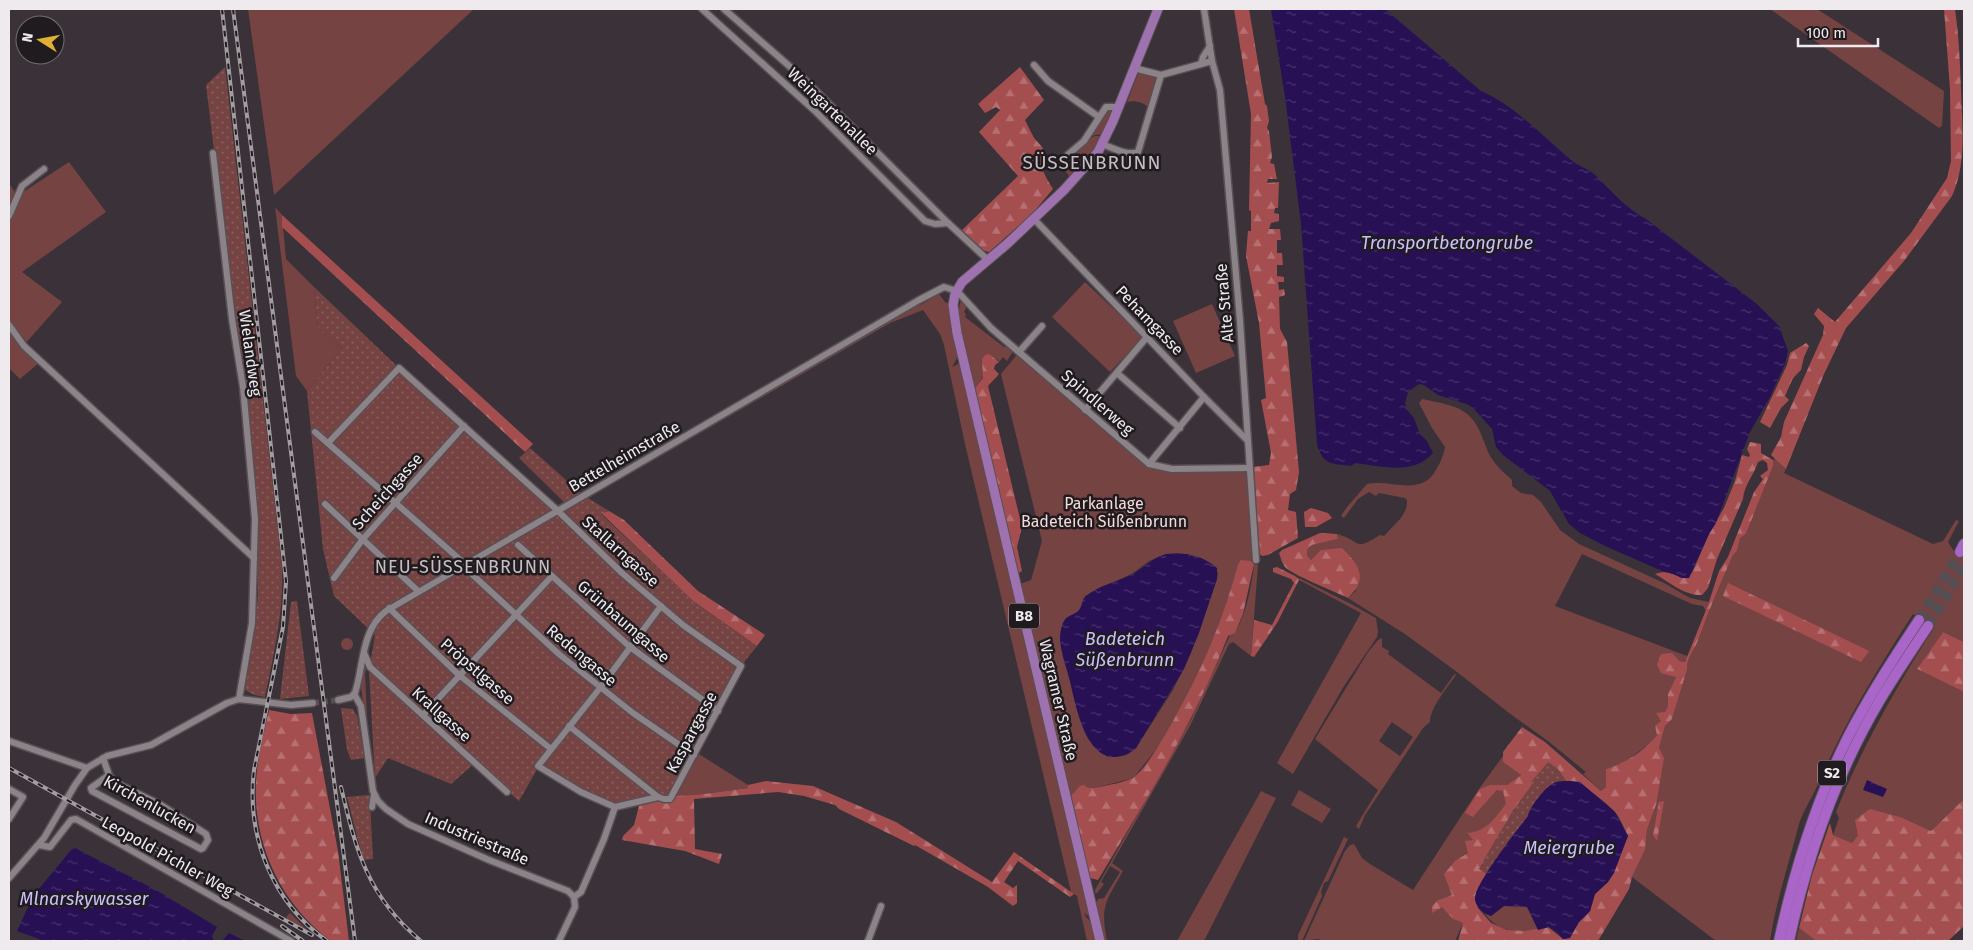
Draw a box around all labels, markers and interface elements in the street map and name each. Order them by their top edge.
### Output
north arrow [15,15,65,65]
scale bar [1798,15,1878,47]
text: 100 m [1806,24,1846,42]
text: N [18,31,37,44]
street label: Weingartenallee [784,64,882,159]
district label: SÜSSENBRUNN [1023,151,1161,174]
water label: Transportbetongrube [1361,232,1533,254]
street label: Alte Straße [1212,263,1237,343]
street label: Pehamgasse [1112,282,1188,359]
street label: Wielandweg [235,309,266,398]
street label: Spindlerweg [1058,366,1138,439]
street label: Bettelheimstraße [565,417,683,496]
street label: Scheichgasse [348,449,427,533]
park label: Parkanlage Badeteich Süßenbrunn [1021,494,1187,531]
street label: Stallarngasse [578,512,663,591]
district label: NEU-SÜSSENBRUNN [375,556,551,578]
street label: Grünbaumgasse [574,576,674,667]
road number: B8 [1009,604,1039,628]
street label: Redengasse [543,621,621,690]
water label: Badeteich Süßenbrunn [1075,628,1174,671]
street label: Pröpstlgasse [437,634,518,709]
street label: Wagramer Straße [1035,638,1082,763]
street label: Krallgasse [408,683,475,746]
street label: Kaspargasse [662,688,721,776]
road number: S2 [1818,760,1846,786]
street label: Kirchenlucken [100,771,199,838]
street label: Industriestraße [422,808,532,869]
street label: Leopold Pichler Weg [99,812,237,901]
water label: Meiergrube [1523,837,1615,859]
water label: Mlnarskywasser [20,888,150,910]

